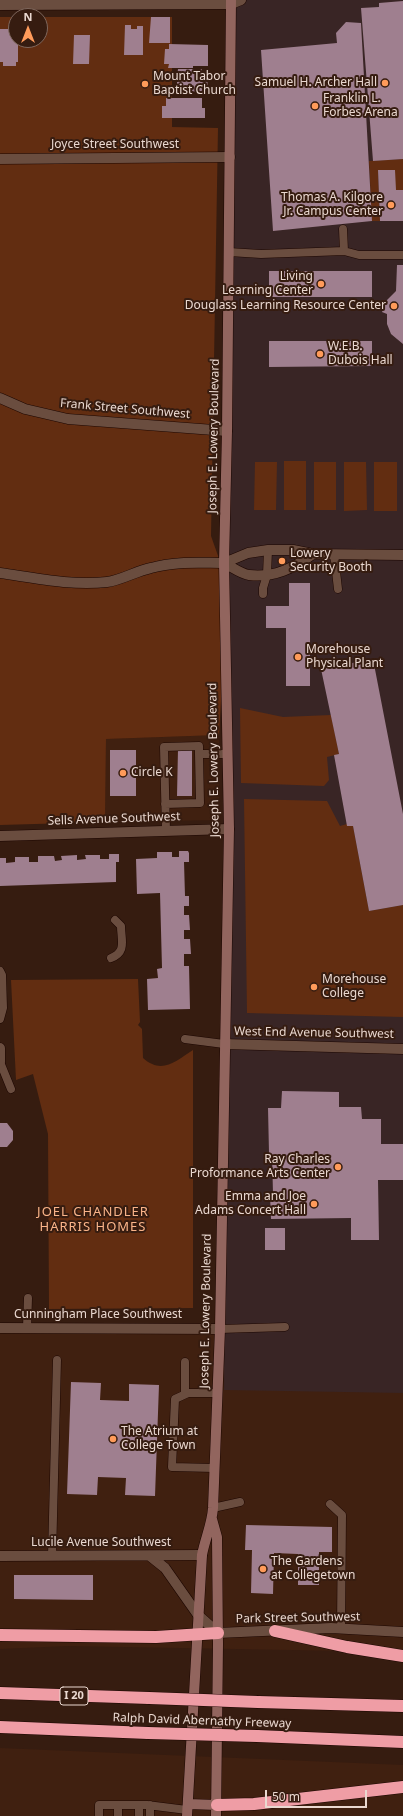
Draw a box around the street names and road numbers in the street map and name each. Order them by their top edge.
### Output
street label: Joyce Street Southwest [51,138,179,152]
street label: Joseph E. Lowery Boulevard [205,359,223,513]
street label: Frank Street Southwest [59,396,191,422]
street label: Joseph E. Lowery Boulevard [205,683,223,837]
street label: Sells Avenue Southwest [47,809,181,829]
street label: West End Avenue Southwest [234,1024,394,1042]
street label: Joseph E. Lowery Boulevard [197,1234,215,1388]
street label: Cunningham Place Southwest [14,1308,182,1322]
street label: Lucile Avenue Southwest [31,1536,171,1550]
street label: Park Street Southwest [236,1610,360,1626]
road number: I 20 [60,1687,88,1705]
street label: Ralph David Abernathy Freeway [112,1711,292,1731]

